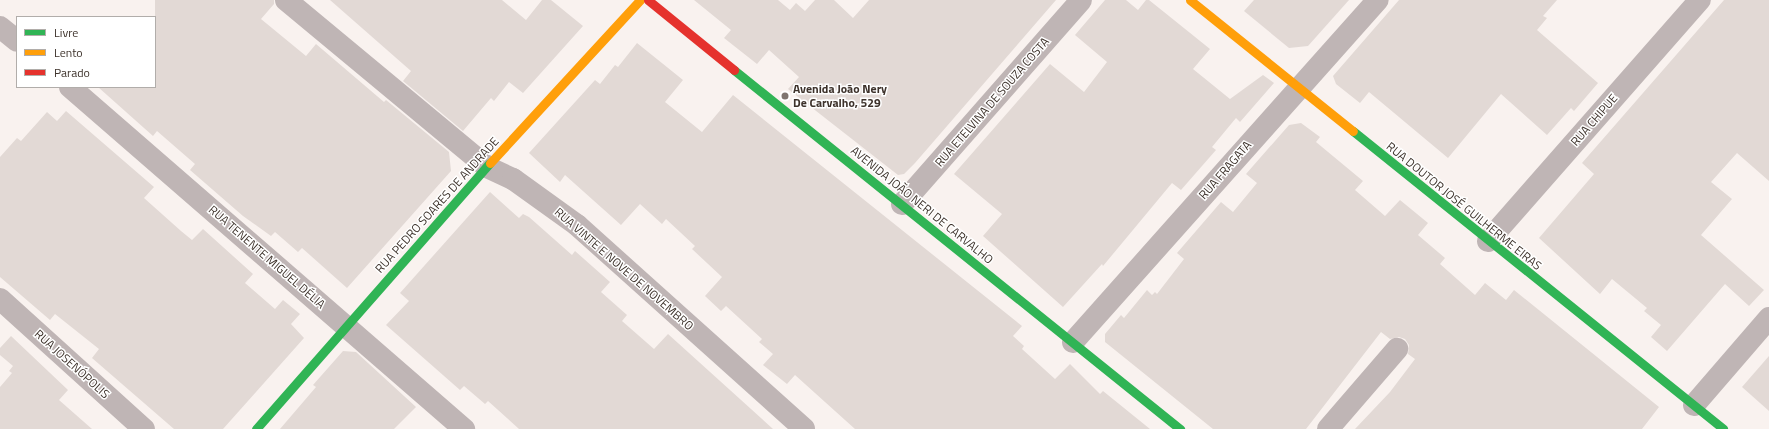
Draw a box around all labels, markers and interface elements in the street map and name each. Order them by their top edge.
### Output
legend [16,16,156,88]
text: Livre [54,23,78,42]
street label: RUA ETELVINA DE SOUZA COSTA [932,34,1052,170]
text: Lento [54,43,83,62]
text: Parado [54,63,90,82]
place label: Avenida João Nery De Carvalho, 529 [793,82,887,110]
marker: Avenida João Nery De Carvalho, 529 [780,91,790,101]
street label: RUA CHIPUE [1568,91,1620,149]
street label: RUA PEDRO SOARES DE ANDRADE [372,134,502,276]
street label: RUA FRAGATA [1196,138,1254,202]
street label: RUA DOUTOR JOSÉ GUILHERME EIRAS [1384,139,1544,273]
street label: AVENIDA JOÃO NERI DE CARVALHO [848,143,996,267]
street label: RUA TENENTE MIGUEL DÉLIA [206,202,328,312]
street label: RUA VINTE E NOVE DE NOVEMBRO [552,205,696,333]
street label: RUA JOSENÓPOLIS [32,327,112,401]

